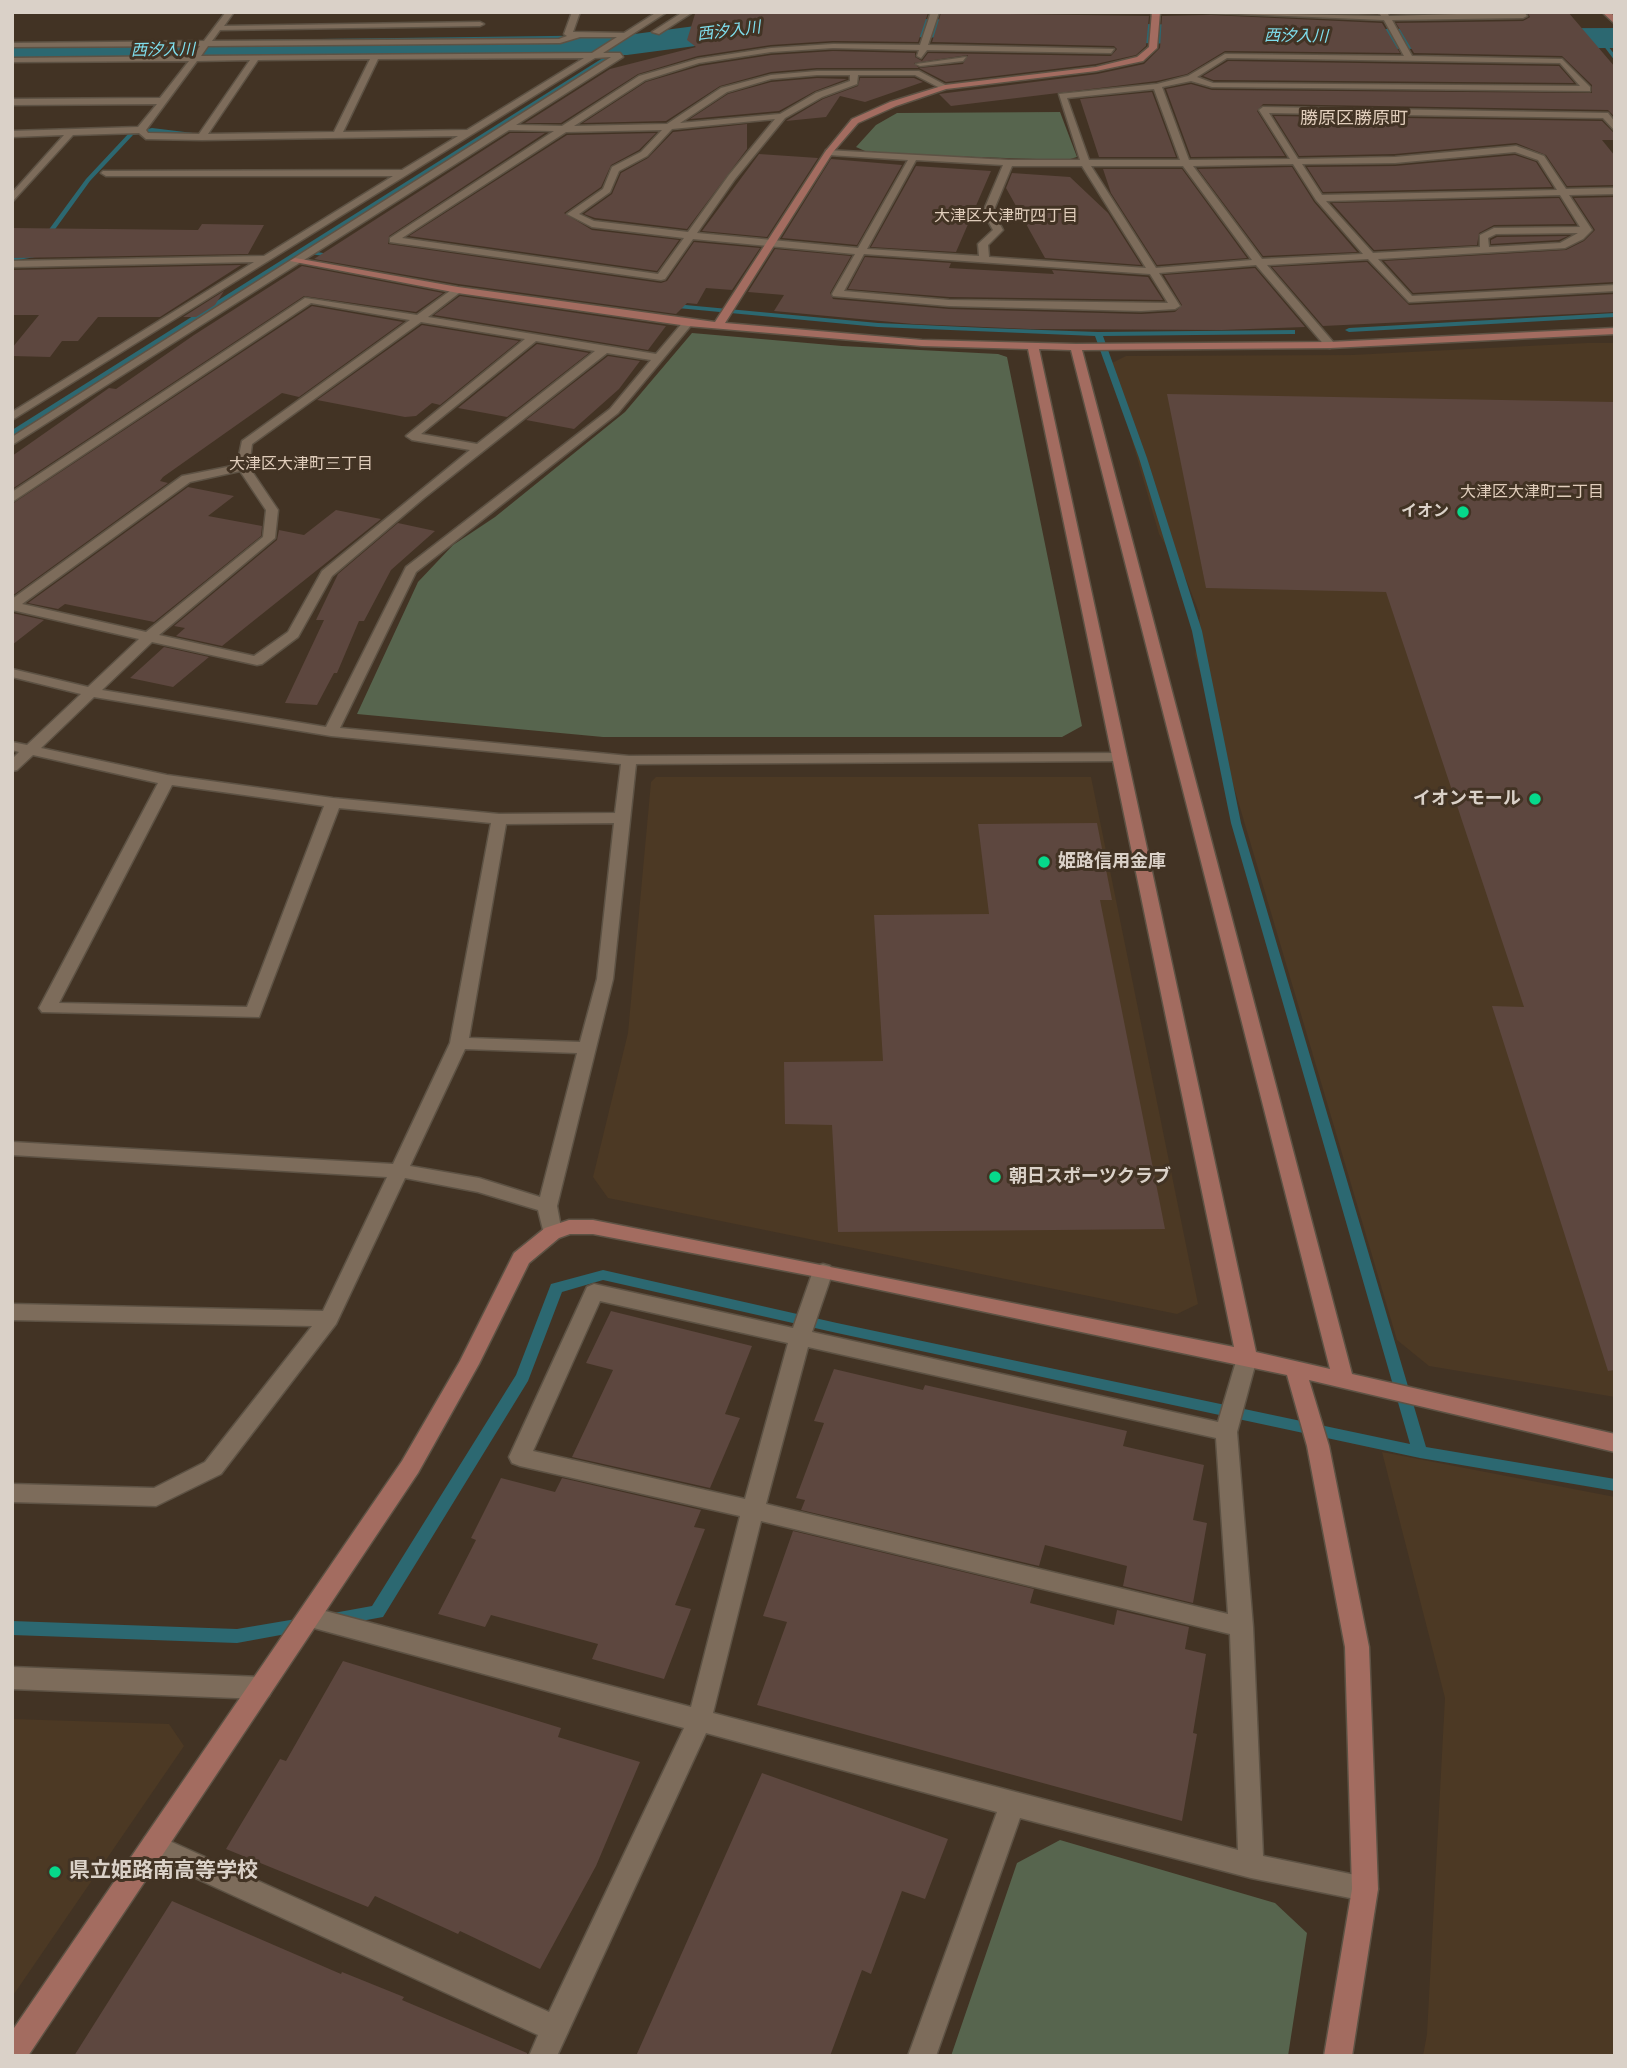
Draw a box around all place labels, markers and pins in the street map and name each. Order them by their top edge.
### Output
place label: イオン [1401,502,1449,522]
marker: イオン [1455,504,1471,520]
place label: イオンモール [1413,788,1521,810]
marker: イオンモール [1527,791,1543,807]
place label: 姫路信用金庫 [1058,851,1166,873]
marker: 姫路信用金庫 [1036,854,1052,870]
place label: 朝日スポーツクラブ [1009,1166,1171,1188]
marker: 朝日スポーツクラブ [987,1169,1003,1185]
place label: 県立姫路南高等学校 [69,1859,258,1885]
marker: 県立姫路南高等学校 [47,1864,63,1880]

